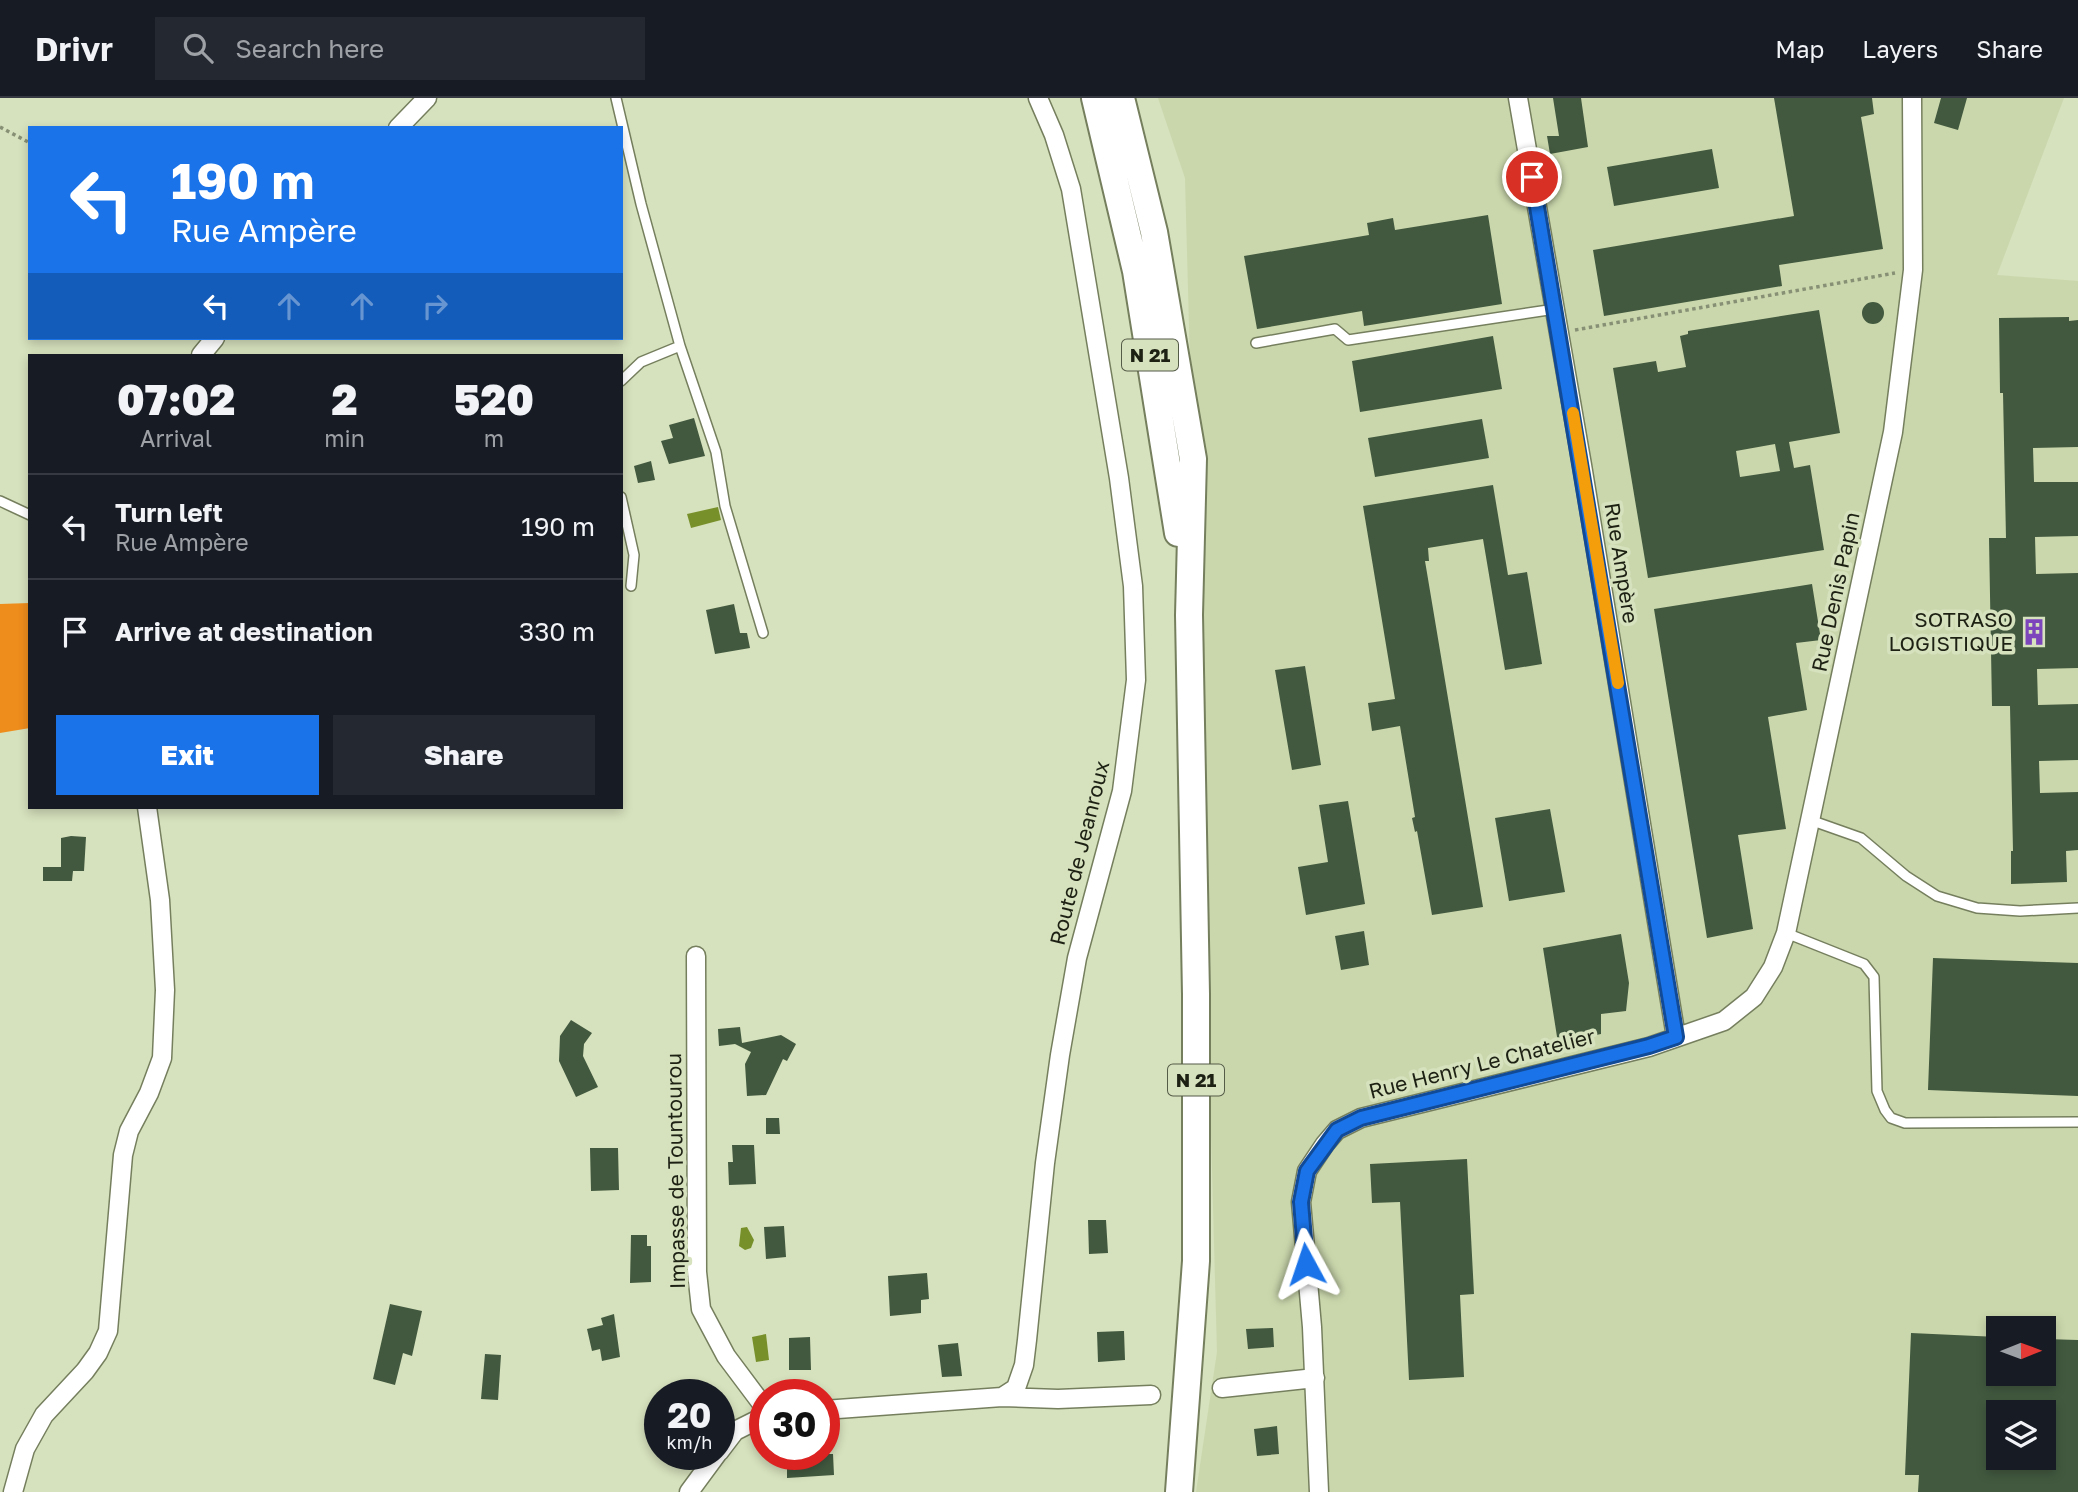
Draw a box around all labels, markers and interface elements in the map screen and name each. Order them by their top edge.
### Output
search box [155,17,645,80]
text: Drivr [35,29,113,68]
icon: search [179,29,217,67]
text: Search here [235,33,384,64]
text: Map [1775,34,1824,63]
text: Layers [1862,34,1938,63]
text: Share [1976,34,2043,63]
pin [1502,147,1562,207]
text: 190 m [171,151,314,210]
icon: left [56,154,147,245]
icon: arrive [1513,158,1551,196]
text: Rue Ampère [171,211,357,249]
icon: left [197,287,235,325]
icon: ahead [270,287,308,325]
icon: ahead [343,287,381,325]
icon: right [416,287,454,325]
road number: N 21 [1122,340,1178,370]
text: 07:02 [117,374,235,424]
text: 2 [332,374,358,424]
text: 520 [454,374,534,424]
text: Arrival [140,424,212,452]
text: min [324,424,365,452]
text: m [484,424,504,452]
text: Turn left [115,497,223,528]
street label: Rue Ampère [1600,501,1644,625]
icon: left [56,508,94,546]
street label: Rue Denis Papin [1805,510,1865,674]
text: 190 m [521,511,595,542]
text: Rue Ampère [115,528,249,556]
place label: SOTRASO LOGISTIQUE [1888,606,2013,656]
icon: arrive [56,613,94,651]
text: Arrive at destination [115,616,373,647]
text: 330 m [519,616,595,647]
building icon: SOTRASO LOGISTIQUE [2019,617,2049,647]
button: Exit [56,715,319,795]
button: Share [333,715,595,795]
street label: Route de Jeanroux [1044,757,1115,948]
street label: Rue Henry Le Chatelier [1366,1022,1598,1104]
street label: Impasse de Tountourou [660,1053,690,1289]
road number: N 21 [1168,1064,1224,1096]
position arrow [1269,1227,1343,1301]
north arrow [1986,1316,2056,1386]
map controls [1986,1316,2056,1470]
speed limit sign: 30 [749,1379,840,1470]
text: 20 [667,1394,712,1436]
button: layers [1986,1400,2056,1470]
text: km/h [667,1431,712,1453]

